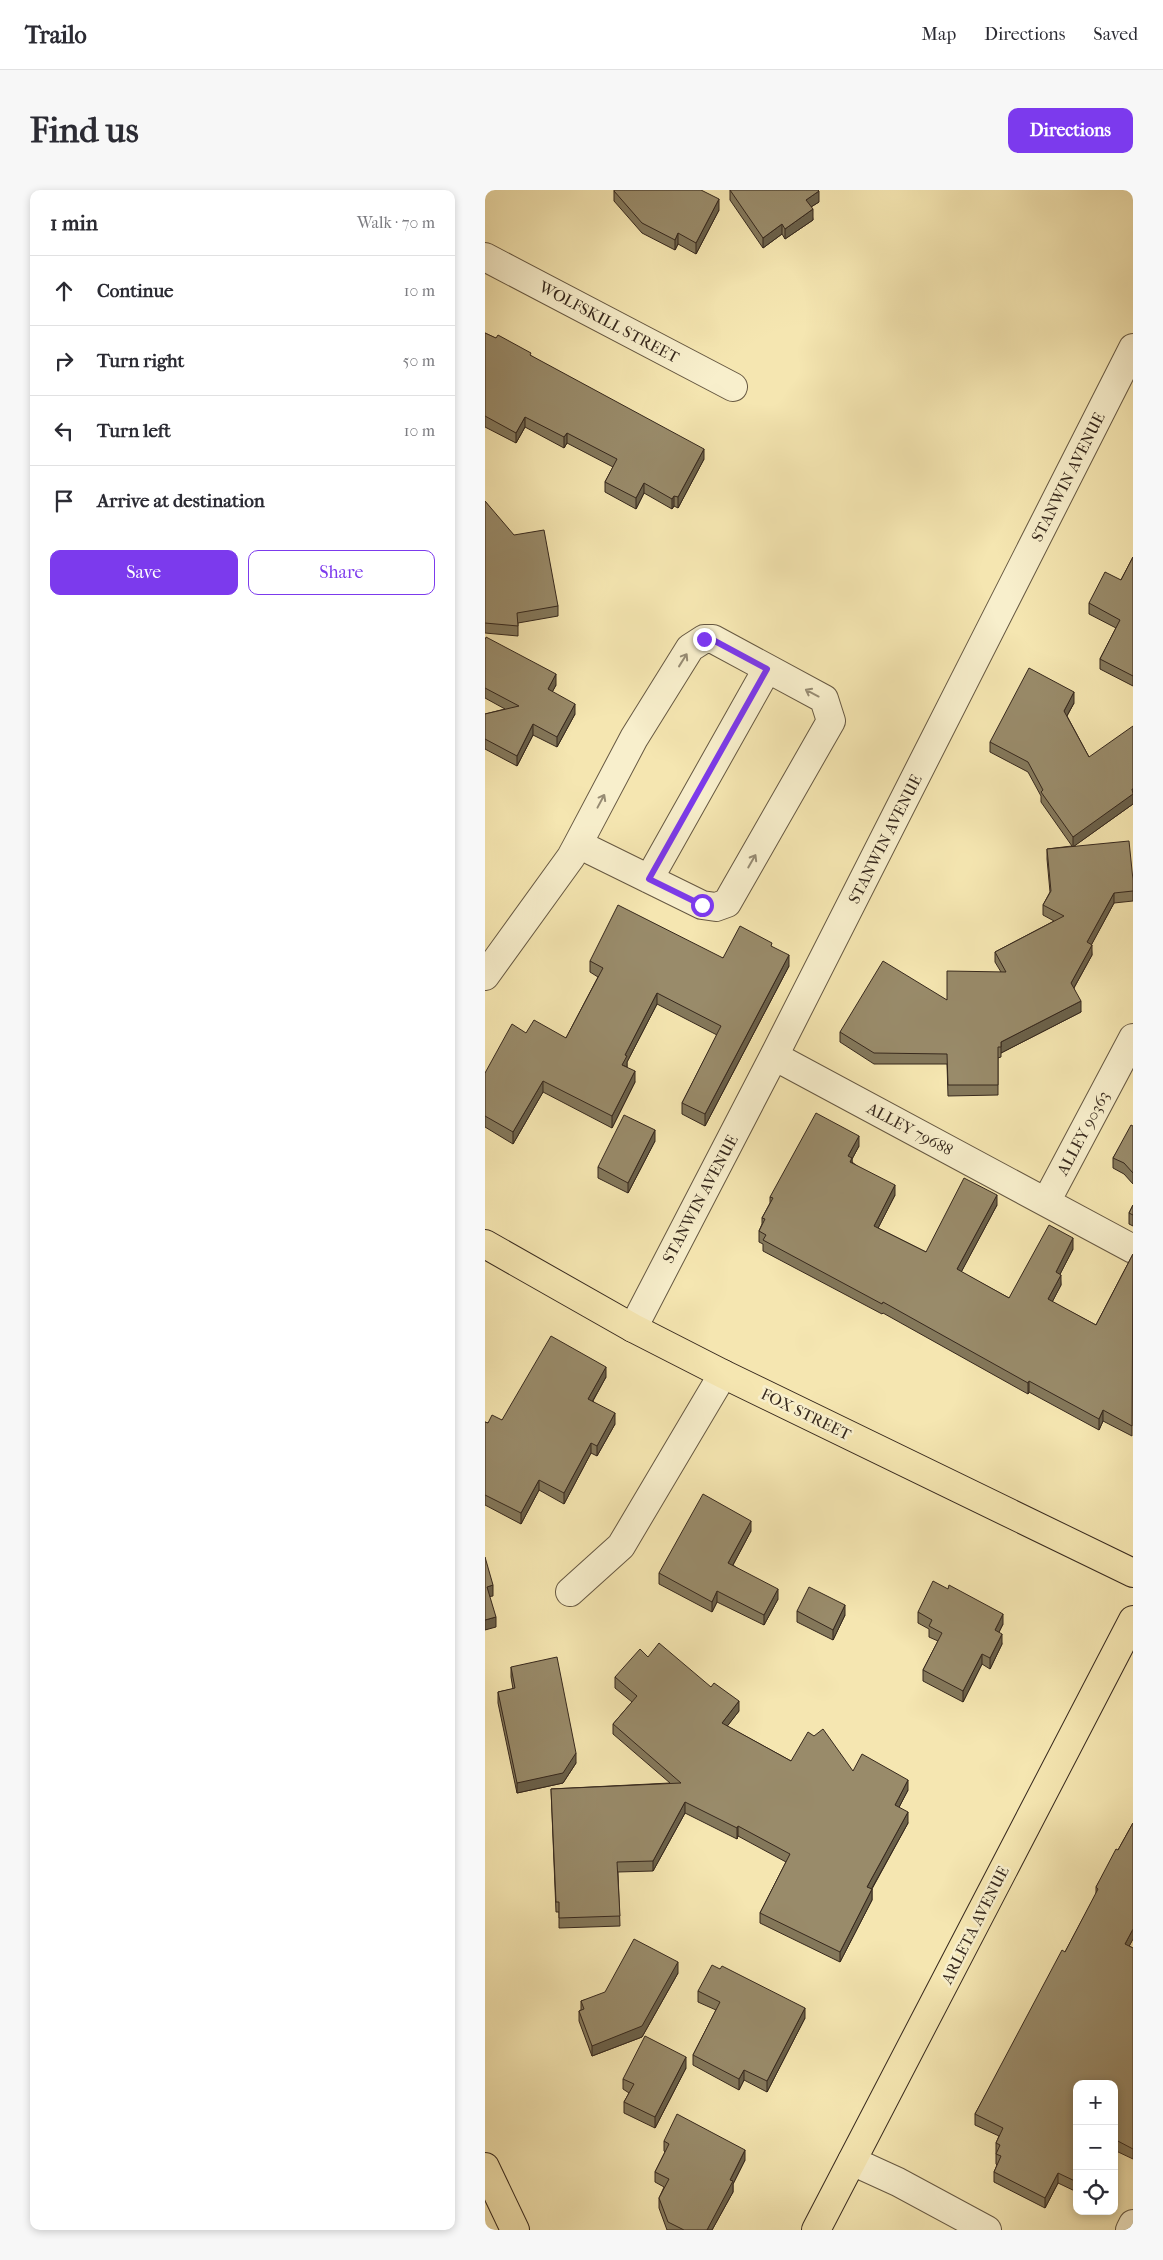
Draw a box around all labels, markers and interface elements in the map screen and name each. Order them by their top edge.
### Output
text: Trailo [25,21,87,49]
text: Map [922,24,956,45]
text: Directions [984,24,1065,45]
text: Saved [1093,24,1138,45]
button: Directions [1008,108,1133,153]
text: Find us [30,110,139,151]
text: 1 min [50,211,98,235]
text: Walk · 70 m [357,213,435,232]
icon: ahead [50,277,78,305]
street label: WOLFSKILL STREET [535,277,682,367]
text: Continue [97,280,173,302]
text: 10 m [404,281,435,300]
icon: right [50,347,78,375]
text: Turn right [97,350,184,372]
text: 50 m [403,351,435,370]
street label: STANWIN AVENUE [1027,409,1109,545]
icon: left [50,417,78,445]
text: Turn left [97,420,171,442]
text: 10 m [404,421,435,440]
icon: arrive [50,487,78,515]
text: Arrive at destination [97,490,265,512]
button: Save [50,550,238,595]
button: Share [248,550,435,595]
route end [693,628,716,651]
one-way arrow [678,654,688,668]
one-way arrow [804,688,819,698]
street label: STANWIN AVENUE [844,771,926,907]
one-way arrow [596,793,606,808]
one-way arrow [747,853,757,868]
route start [691,894,714,917]
street label: ALLEY 90363 [1052,1088,1113,1179]
street label: ALLEY 79688 [863,1098,956,1160]
street label: STANWIN AVENUE [658,1131,742,1266]
street label: FOX STREET [758,1384,854,1444]
street label: ARLETA AVENUE [937,1863,1013,1988]
map controls [1073,2080,1118,2215]
button: + [1073,2080,1118,2125]
button: − [1073,2125,1118,2170]
button: locate [1073,2170,1118,2215]

